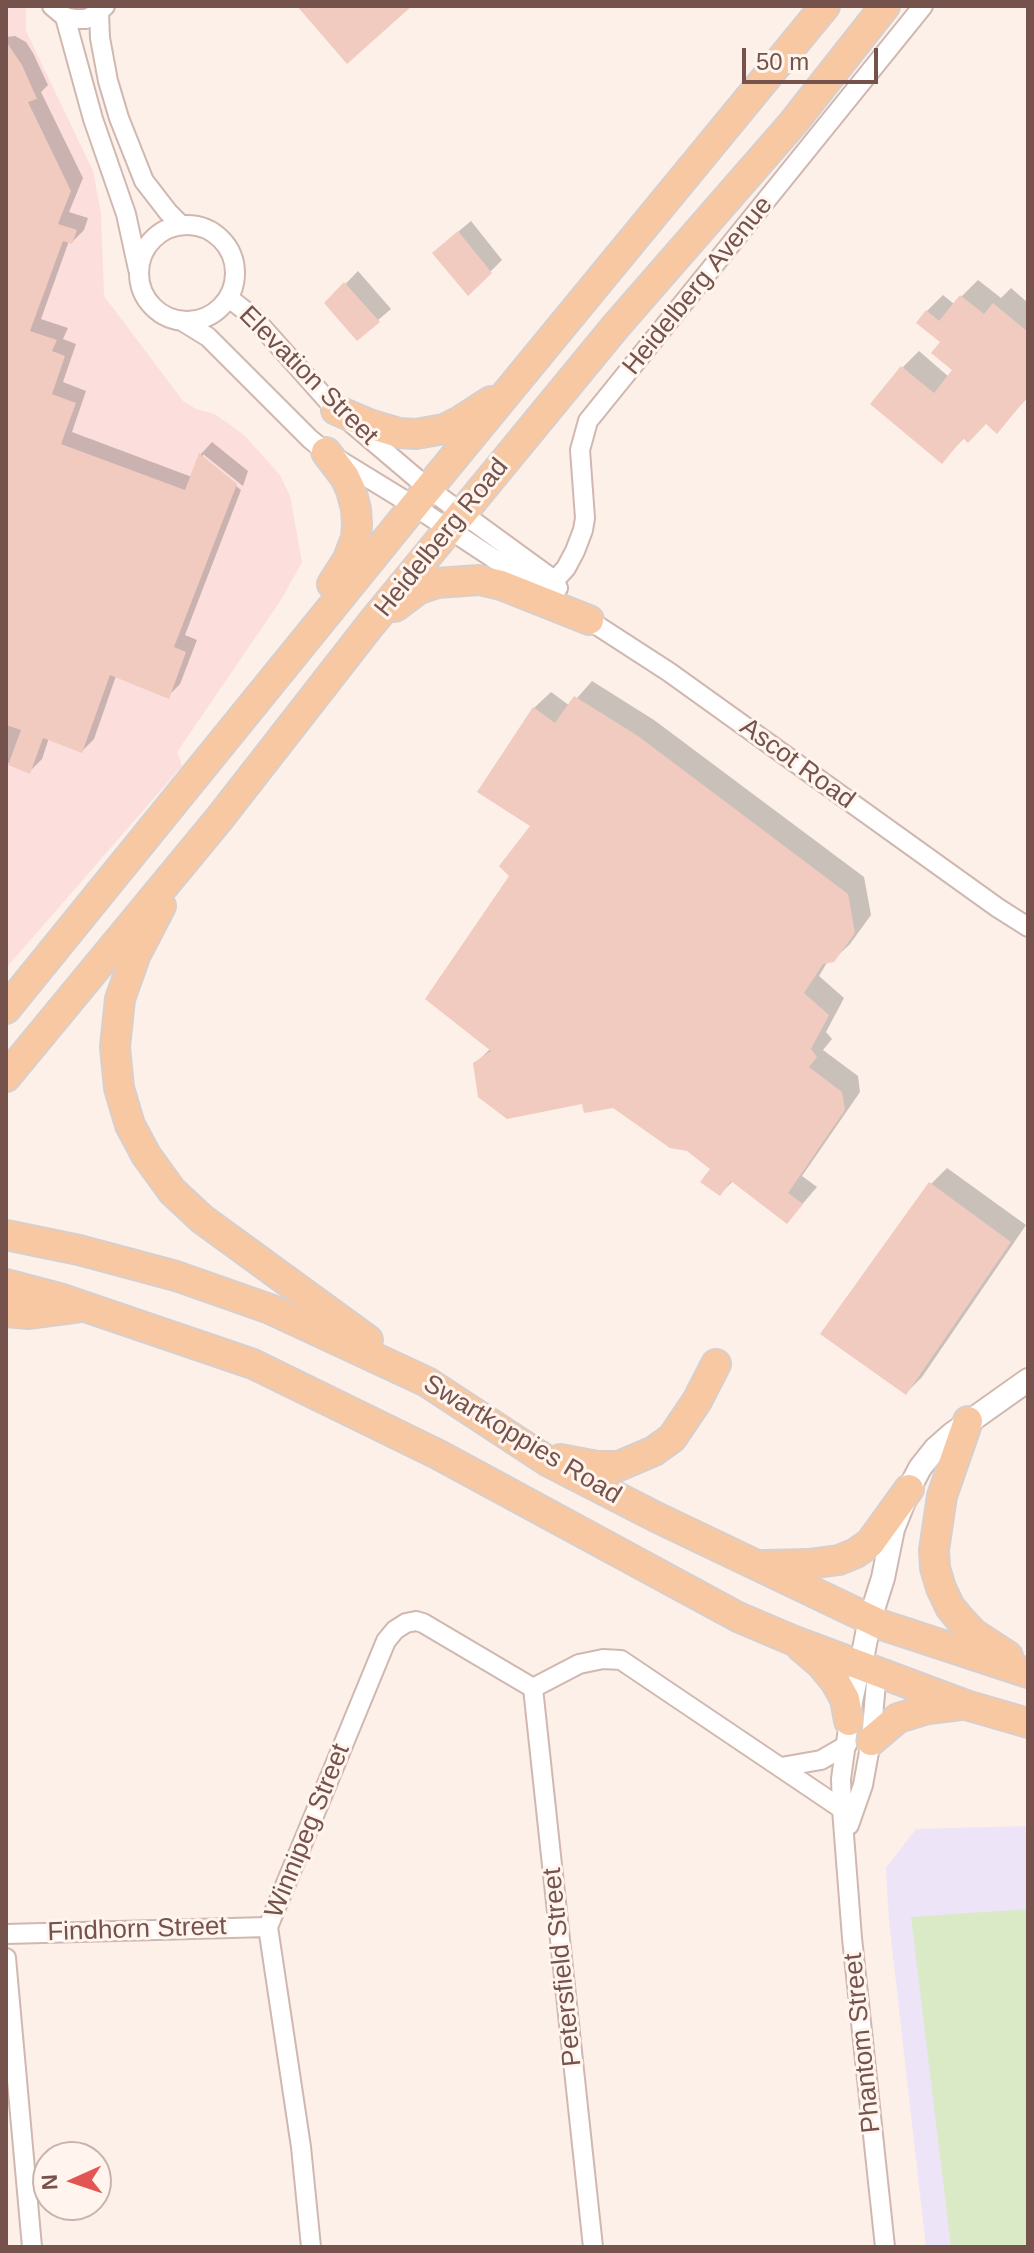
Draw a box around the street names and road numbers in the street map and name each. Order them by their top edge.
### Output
street label: Heidelberg Avenue [616,190,780,382]
street label: Elevation Street [232,300,384,452]
street label: Heidelberg Road [368,452,516,624]
street label: Ascot Road [733,712,861,816]
street label: Swartkoppies Road [417,1369,627,1511]
street label: Winnipeg Street [259,1739,357,1923]
street label: Petersfield Street [537,1866,589,2068]
street label: Findhorn Street [47,1911,227,1949]
street label: Phantom Street [838,1952,888,2134]

